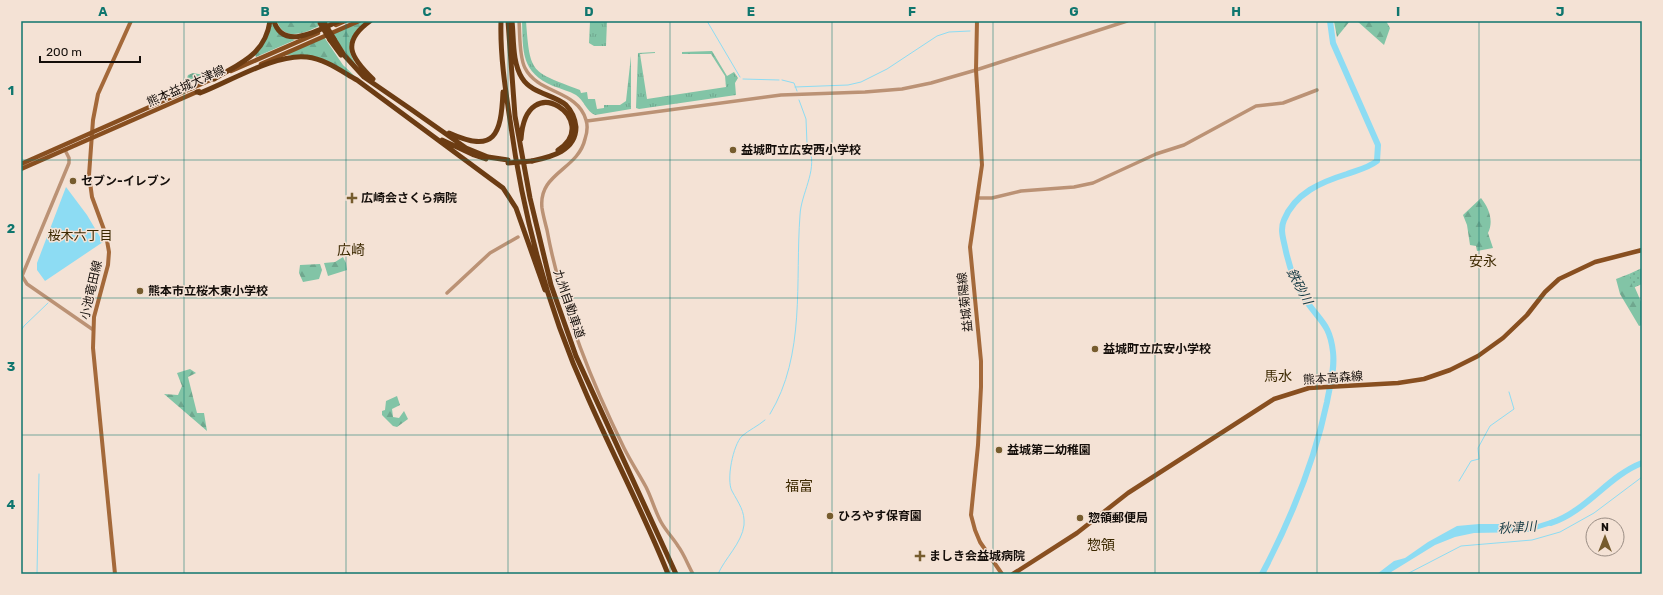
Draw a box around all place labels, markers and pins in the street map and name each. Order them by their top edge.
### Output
place label: 益城町立広安西小学校 [741,143,861,157]
marker: 益城町立広安西小学校 [728,145,738,155]
place label: セブン-イレブン [81,174,171,188]
marker: セブン-イレブン [68,176,78,186]
place label: 広崎会さくら病院 [361,191,457,205]
marker: 広崎会さくら病院 [346,192,358,204]
place label: 熊本市立桜木東小学校 [148,284,268,298]
marker: 熊本市立桜木東小学校 [135,286,145,296]
place label: 益城町立広安小学校 [1103,342,1211,356]
marker: 益城町立広安小学校 [1090,344,1100,354]
place label: 益城第二幼稚園 [1007,443,1091,457]
marker: 益城第二幼稚園 [994,445,1004,455]
place label: ひろやす保育園 [838,509,922,523]
marker: ひろやす保育園 [825,511,835,521]
place label: 惣領郵便局 [1088,511,1148,525]
marker: 惣領郵便局 [1075,513,1085,523]
place label: ましき会益城病院 [929,549,1025,563]
marker: ましき会益城病院 [914,550,926,562]

